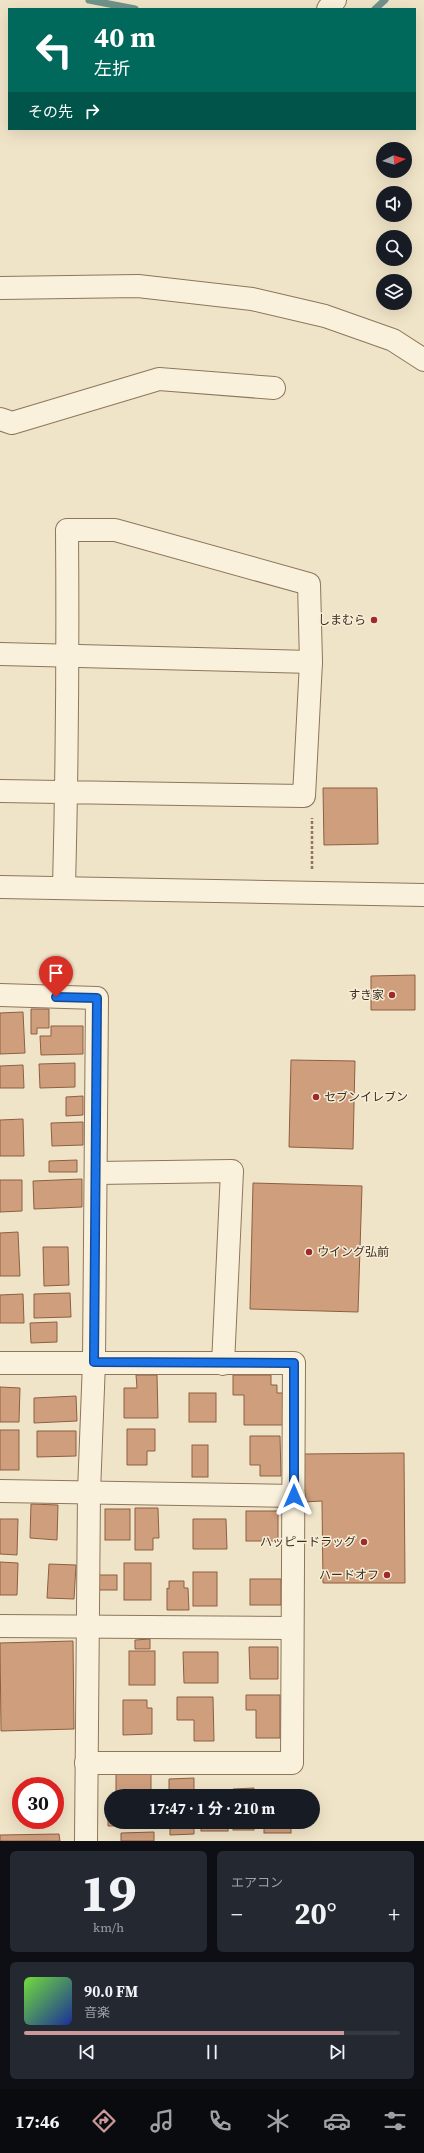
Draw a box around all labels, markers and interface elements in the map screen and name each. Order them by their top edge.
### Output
text: 40 m [94,18,156,56]
icon: left [28,24,80,76]
text: 左折 [94,56,130,81]
icon: right [81,100,103,122]
text: その先 [28,101,73,122]
north arrow [376,142,412,178]
map controls [376,142,412,310]
button: sound [376,186,412,222]
button: search [376,230,412,266]
button: layers [376,274,412,310]
place label: しまむら [318,612,366,628]
marker: しまむら [369,615,379,625]
pin [39,956,73,997]
icon: arrive [45,962,67,984]
place label: すき家 [348,987,384,1003]
marker: すき家 [387,990,397,1000]
place label: セブンイレブン [324,1089,408,1105]
marker: セブンイレブン [311,1092,321,1102]
place label: ウイング弘前 [317,1244,389,1260]
marker: ウイング弘前 [304,1247,314,1257]
position arrow [273,1475,315,1517]
place label: ハッピードラッグ [260,1534,356,1550]
marker: ハッピードラッグ [359,1537,369,1547]
place label: ハードオフ [319,1567,379,1583]
marker: ハードオフ [382,1570,392,1580]
speed limit sign: 30 [12,1777,64,1829]
text: 17:47 · 1 分 · 210 m [149,1798,275,1819]
text: 19 [80,1857,137,1928]
text: エアコン [231,1874,283,1891]
text: 20° [294,1893,337,1934]
text: − [231,1899,243,1929]
text: + [388,1899,400,1929]
text: km/h [93,1919,124,1936]
text: 90.0 FM [84,1981,138,2002]
text: 音楽 [84,2004,110,2021]
icon: previous [76,2041,98,2063]
icon: pause [201,2041,223,2063]
icon: next [326,2041,348,2063]
icon: directions [90,2107,118,2135]
icon: music [148,2107,176,2135]
icon: phone [206,2107,234,2135]
icon: climate [264,2107,292,2135]
icon: car [323,2107,351,2135]
icon: filters [381,2107,409,2135]
text: 17:46 [15,2109,60,2134]

